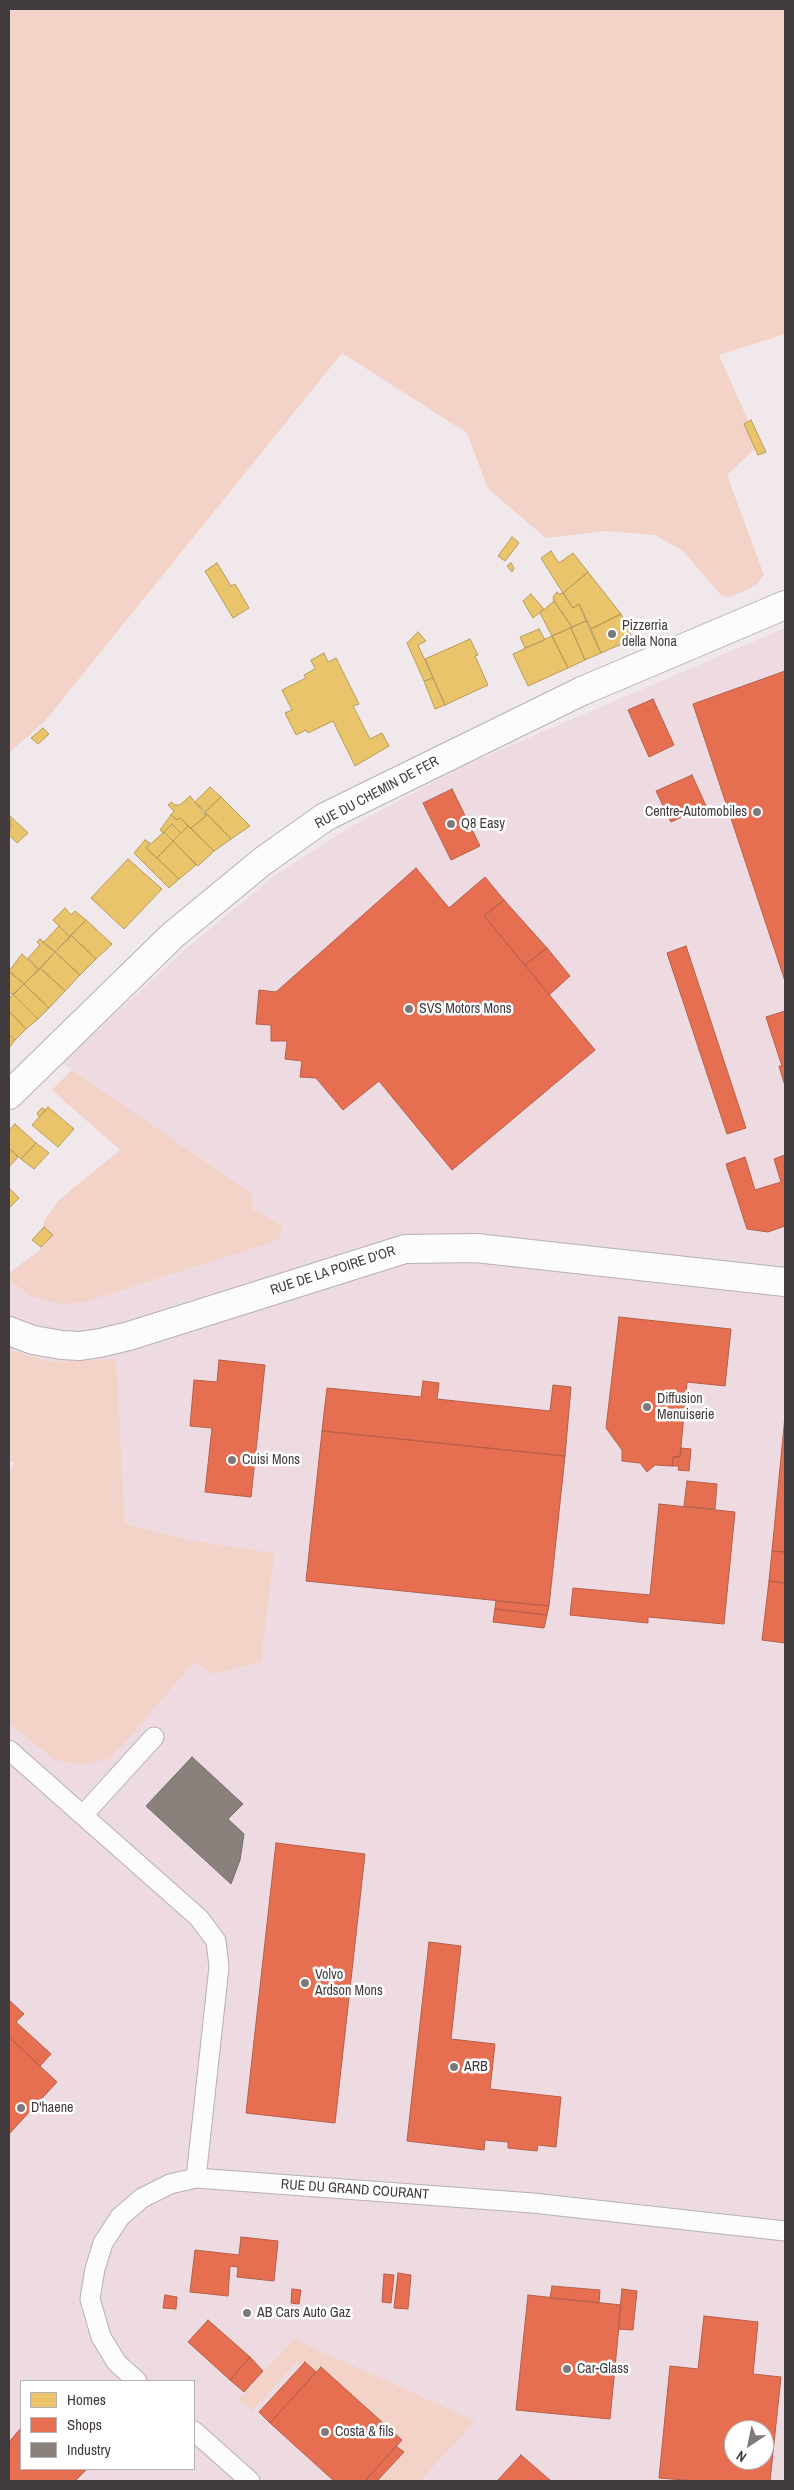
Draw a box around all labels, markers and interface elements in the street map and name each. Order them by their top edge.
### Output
place label: Pizzerria della Nona [622,618,677,650]
marker: Pizzerria della Nona [606,628,618,640]
street label: RUE DU CHEMIN DE FER [312,753,442,833]
place label: Centre-Automobiles [645,804,747,820]
marker: Centre-Automobiles [751,806,763,818]
place label: Q8 Easy [461,816,505,832]
marker: Q8 Easy [445,818,457,830]
place label: SVS Motors Mons [419,1001,512,1017]
marker: SVS Motors Mons [403,1003,415,1015]
street label: RUE DE LA POIRE D'OR [268,1243,398,1299]
place label: Diffusion Menuiserie [657,1391,714,1424]
marker: Diffusion Menuiserie [641,1401,653,1413]
place label: Cuisi Mons [242,1452,300,1468]
marker: Cuisi Mons [226,1454,238,1466]
place label: Volvo Ardson Mons [315,1967,383,2000]
marker: Volvo Ardson Mons [299,1977,311,1989]
place label: ARB [464,2059,488,2075]
marker: ARB [448,2061,460,2073]
place label: D'haene [31,2100,73,2116]
marker: D'haene [15,2102,27,2114]
street label: RUE DU GRAND COURANT [280,2176,430,2204]
place label: AB Cars Auto Gaz [257,2305,351,2321]
marker: AB Cars Auto Gaz [241,2307,253,2319]
place label: Car-Glass [577,2361,629,2377]
marker: Car-Glass [561,2363,573,2375]
legend [20,2380,195,2470]
text: Homes [67,2389,106,2410]
text: Shops [67,2414,102,2435]
north arrow [724,2420,774,2470]
place label: Costa & fils [335,2424,394,2440]
marker: Costa & fils [319,2426,331,2438]
text: Industry [67,2439,111,2460]
text: N [733,2447,750,2466]

